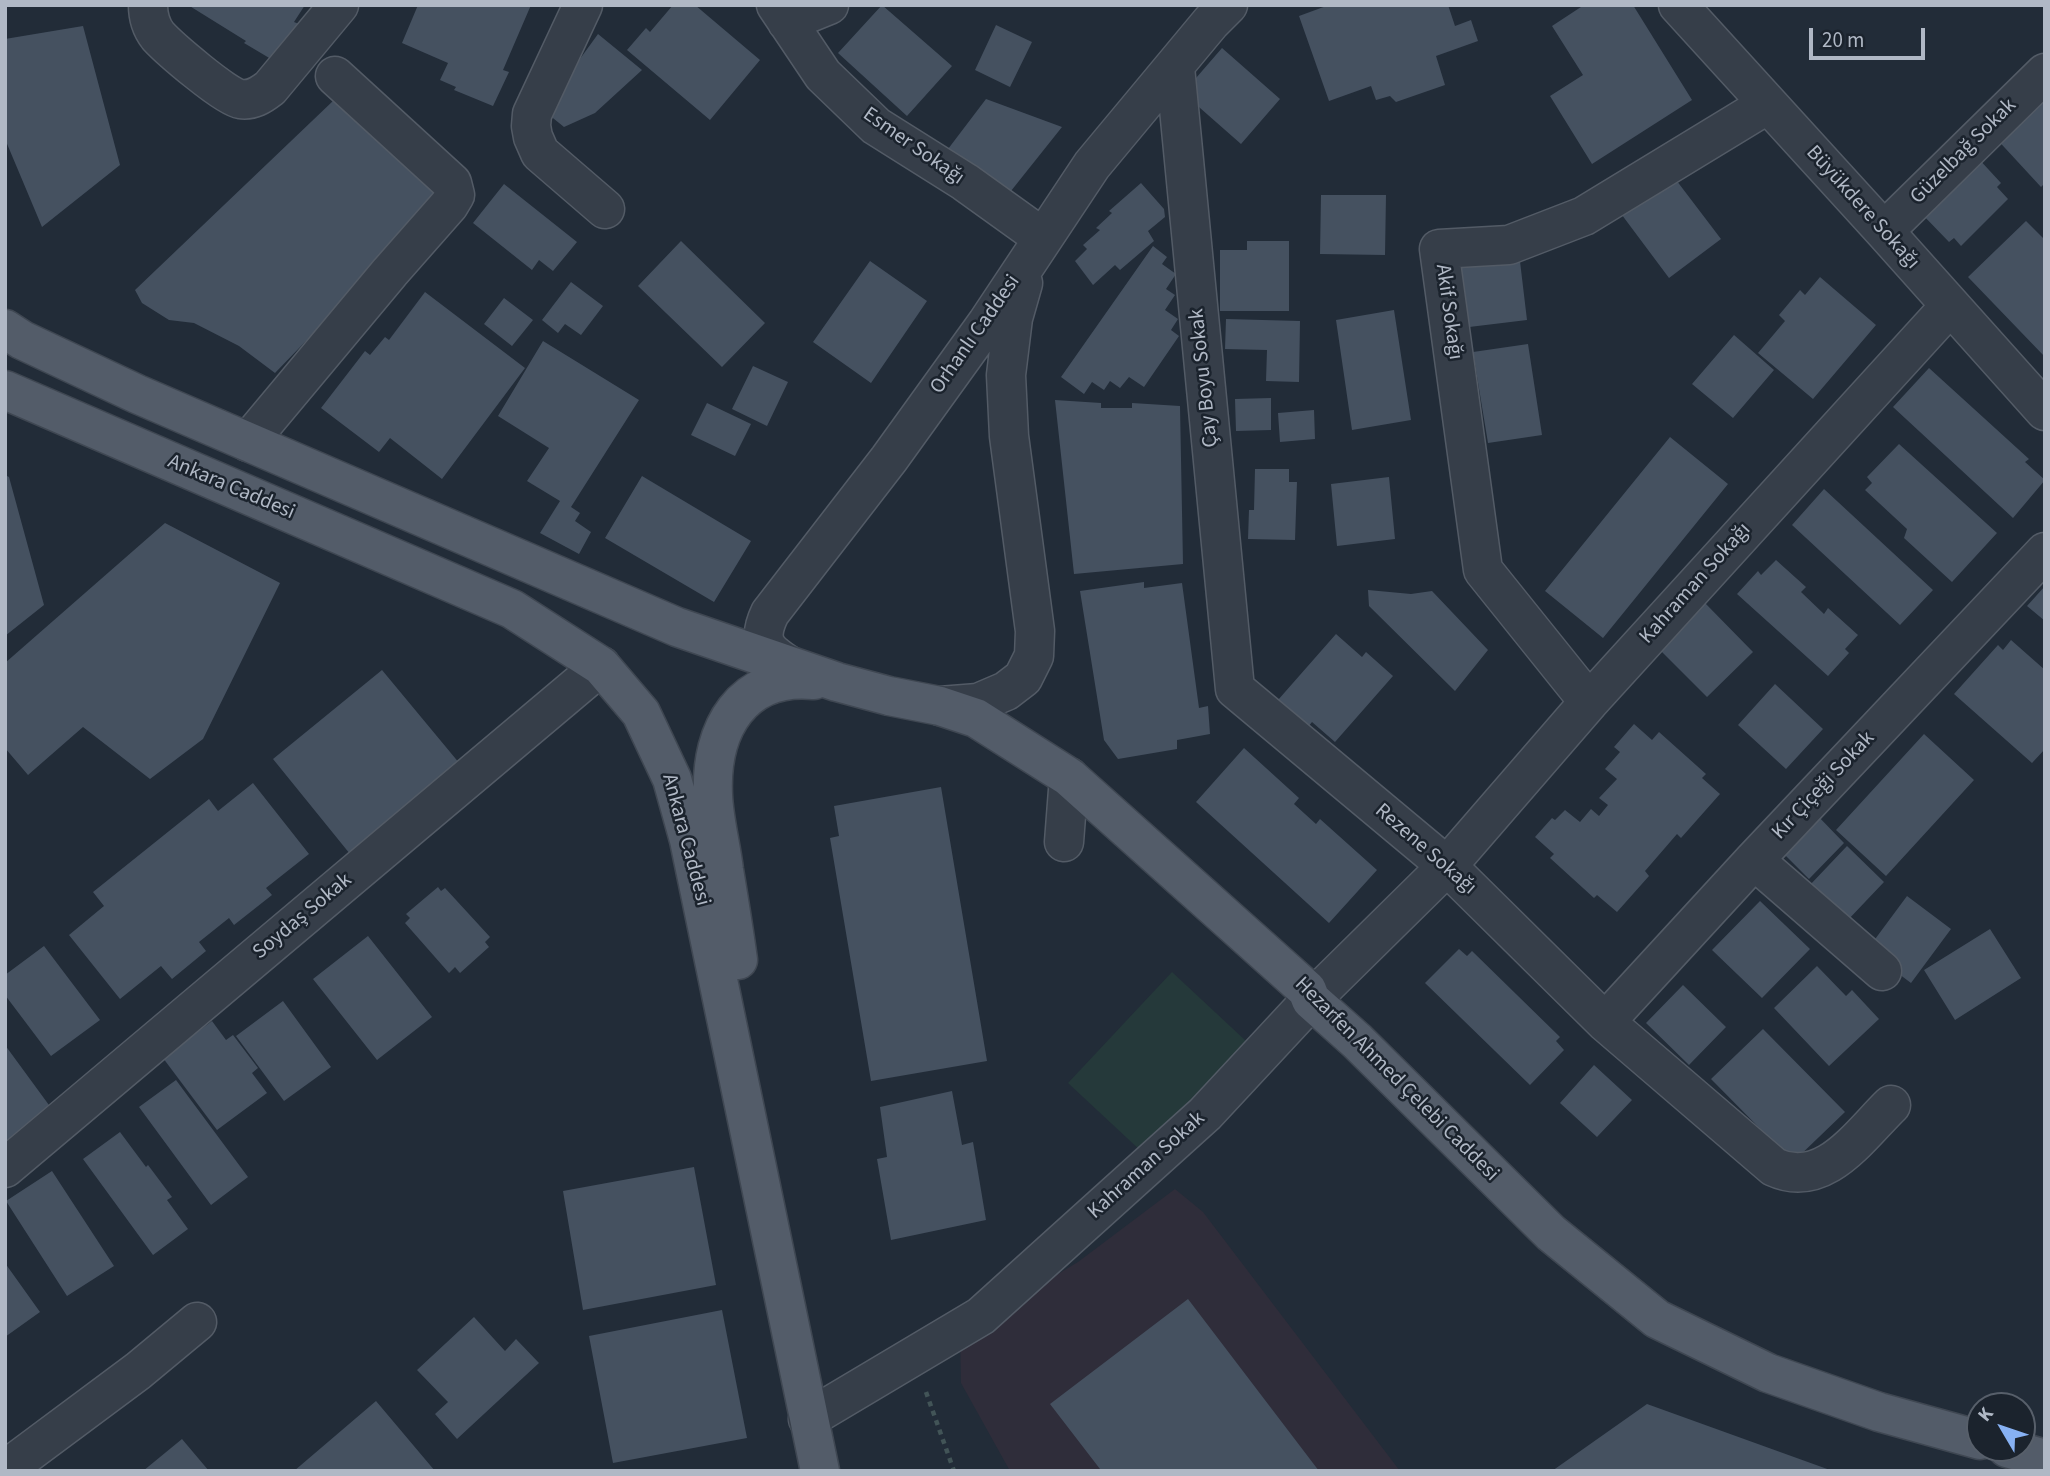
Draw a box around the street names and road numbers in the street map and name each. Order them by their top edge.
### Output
street label: Güzelbağ Sokak [1906,94,2022,210]
street label: Esmer Sokağı [857,103,969,191]
street label: Büyükdere Sokağı [1800,141,1924,275]
street label: Akif Sokağı [1429,262,1467,362]
street label: Orhanlı Caddesi [926,271,1026,399]
street label: Çay Boyu Sokak [1185,307,1225,449]
street label: Ankara Caddesi [164,450,298,526]
street label: Kahraman Sokağı [1635,518,1757,650]
street label: Kır Çiçeği Sokak [1767,727,1881,845]
street label: Ankara Caddesi [655,771,715,909]
street label: Rezene Sokağı [1369,799,1481,901]
street label: Soydaş Sokak [248,868,358,966]
street label: Hezarfen Ahmed Çelebi Caddesi [1289,973,1503,1187]
street label: Kahraman Sokak [1083,1107,1211,1225]

